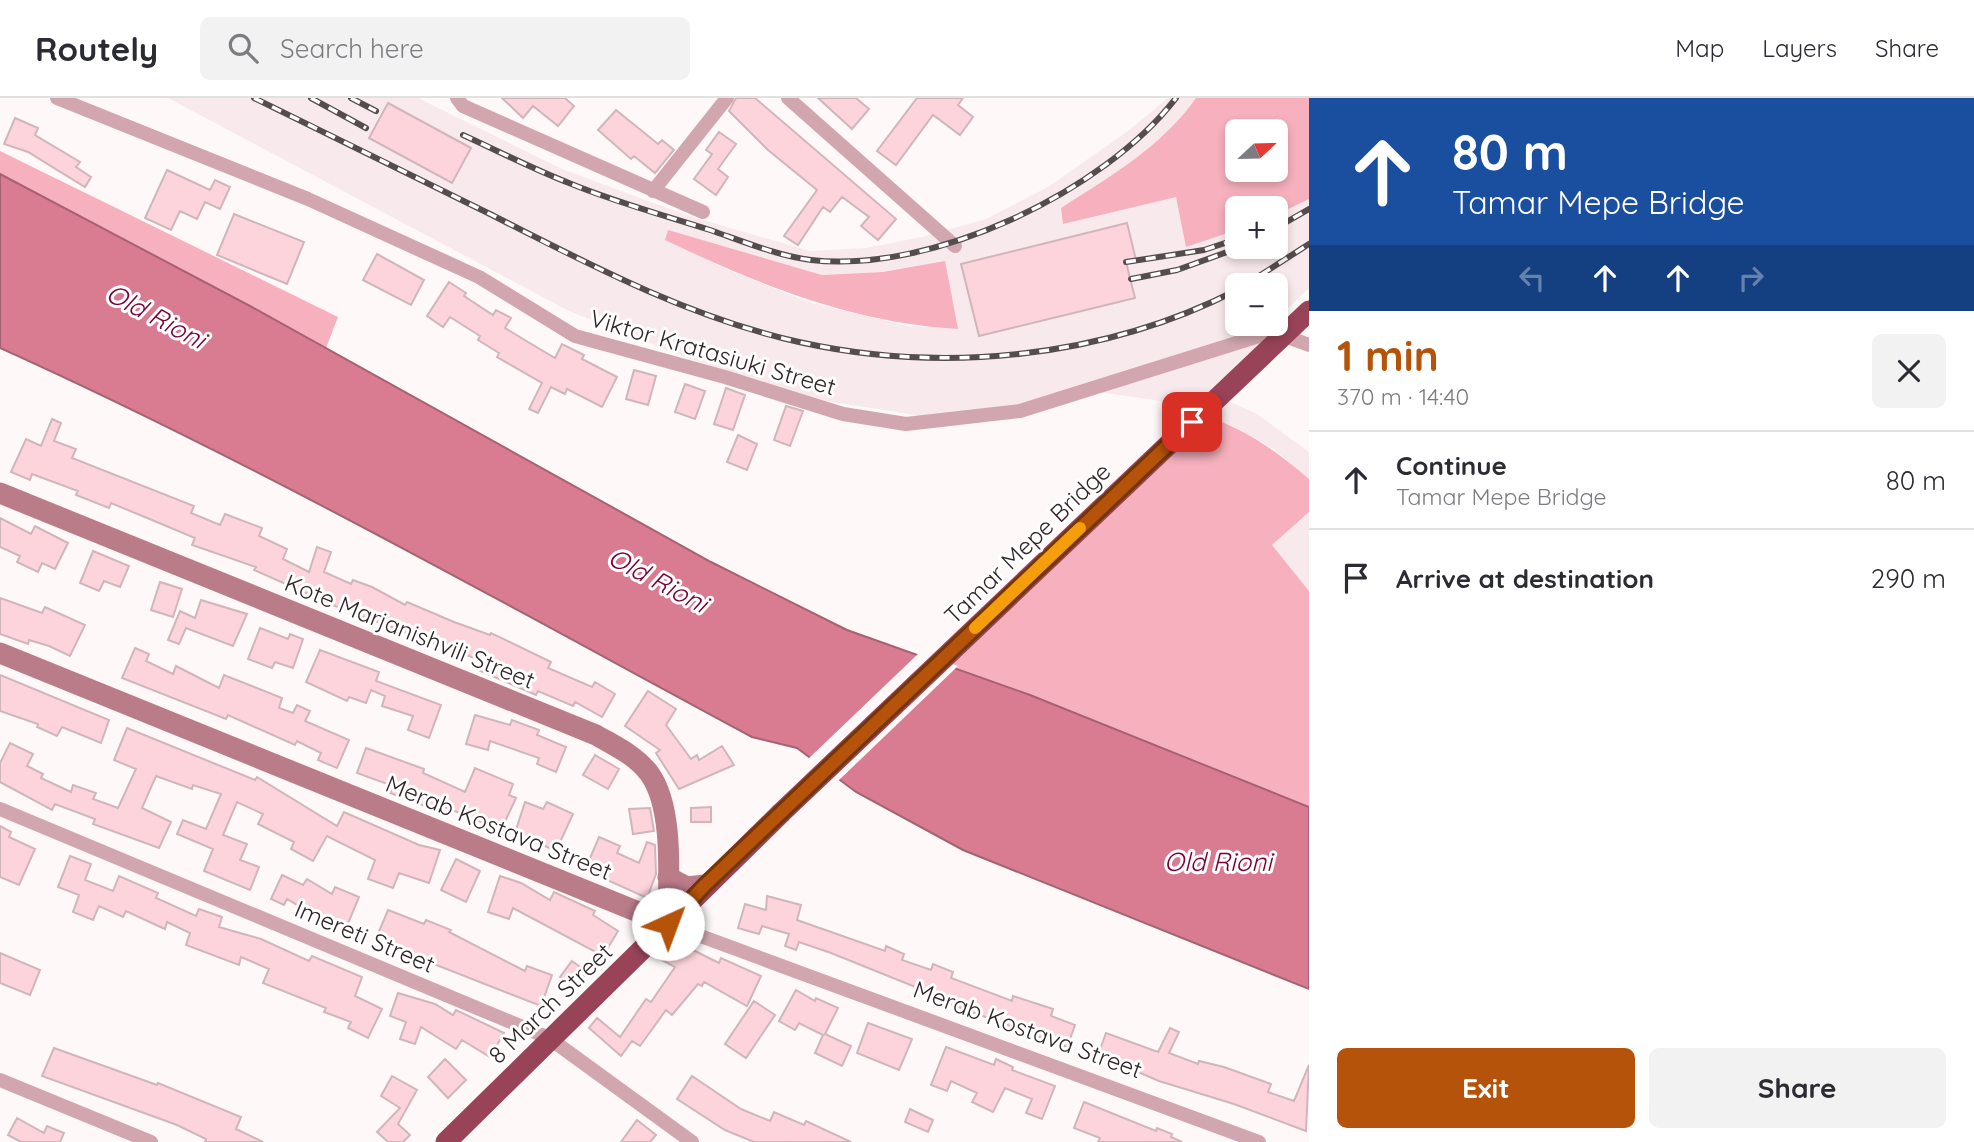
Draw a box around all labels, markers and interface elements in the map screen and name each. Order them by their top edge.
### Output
search box [200,17,690,80]
text: Routely [35,28,158,69]
icon: search [224,29,262,67]
text: Search here [280,32,424,65]
text: Map [1675,33,1724,63]
text: Layers [1762,33,1837,63]
text: Share [1875,33,1939,63]
north arrow [1225,119,1288,182]
map controls [1225,119,1288,336]
text: 80 m [1452,121,1568,182]
icon: ahead [1337,126,1428,217]
text: Tamar Mepe Bridge [1452,182,1745,222]
button: + [1225,196,1288,259]
icon: left [1513,259,1551,297]
icon: ahead [1586,259,1624,297]
icon: ahead [1659,259,1697,297]
icon: right [1732,259,1770,297]
button: − [1225,273,1288,336]
water label: Old Rioni [101,276,214,357]
street label: Viktor Kratasiuki Street [586,302,840,402]
text: 1 min [1337,329,1439,382]
button: close [1872,334,1946,408]
text: 370 m · 14:40 [1337,382,1469,411]
pin [1162,392,1222,452]
icon: arrive [1173,403,1211,441]
text: Continue [1396,449,1507,482]
street label: Tamar Mepe Bridge [938,456,1116,630]
icon: ahead [1337,461,1375,499]
text: 80 m [1886,464,1946,497]
text: Tamar Mepe Bridge [1396,482,1606,511]
water label: Old Rioni [603,540,716,621]
icon: arrive [1337,559,1375,597]
text: Arrive at destination [1396,562,1654,595]
text: 290 m [1871,562,1946,595]
street label: Kote Marjanishvili Street [281,567,539,695]
street label: Merab Kostava Street [382,768,616,886]
water label: Old Rioni [1164,845,1275,878]
position arrow [631,887,705,961]
street label: Imereti Street [290,893,440,979]
street label: 8 March Street [482,936,618,1070]
street label: Merab Kostava Street [910,974,1146,1084]
button: Exit [1337,1048,1635,1128]
button: Share [1649,1048,1946,1128]

